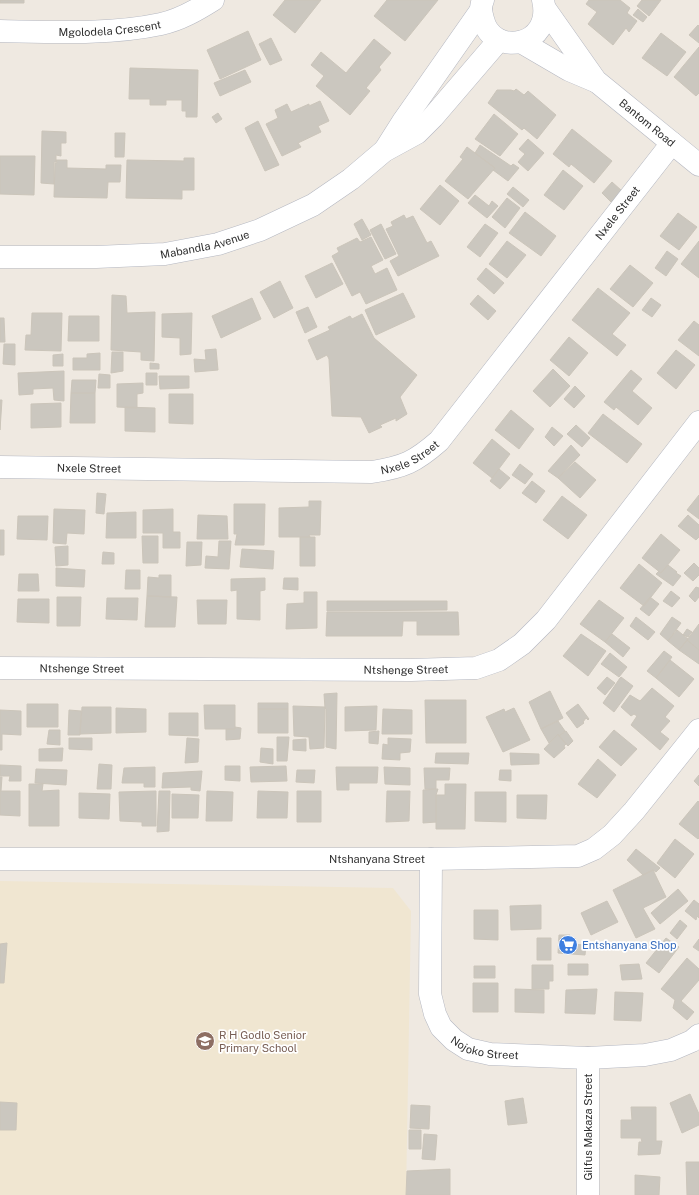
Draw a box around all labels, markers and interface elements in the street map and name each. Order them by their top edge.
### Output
street label: Mgolodela Crescent [58,18,162,38]
street label: Bantom Road [617,97,678,149]
street label: Nxele Street [593,184,642,242]
street label: Mabandla Avenue [159,228,251,261]
street label: Nxele Street [379,438,441,476]
street label: Nxele Street [57,462,121,475]
street label: Ntshenge Street [40,662,124,675]
street label: Ntshenge Street [364,663,449,676]
street label: Ntshanyana Street [329,853,425,865]
supermarket icon: Entshanyana Shop [557,934,579,956]
place label: Entshanyana Shop [582,939,677,951]
place label: R H Godlo Senior Primary School [219,1029,306,1054]
school or university icon: R H Godlo Senior Primary School [194,1030,216,1052]
street label: Nojoko Street [449,1034,519,1061]
street label: Gilfus Makaza Street [582,1074,594,1181]

